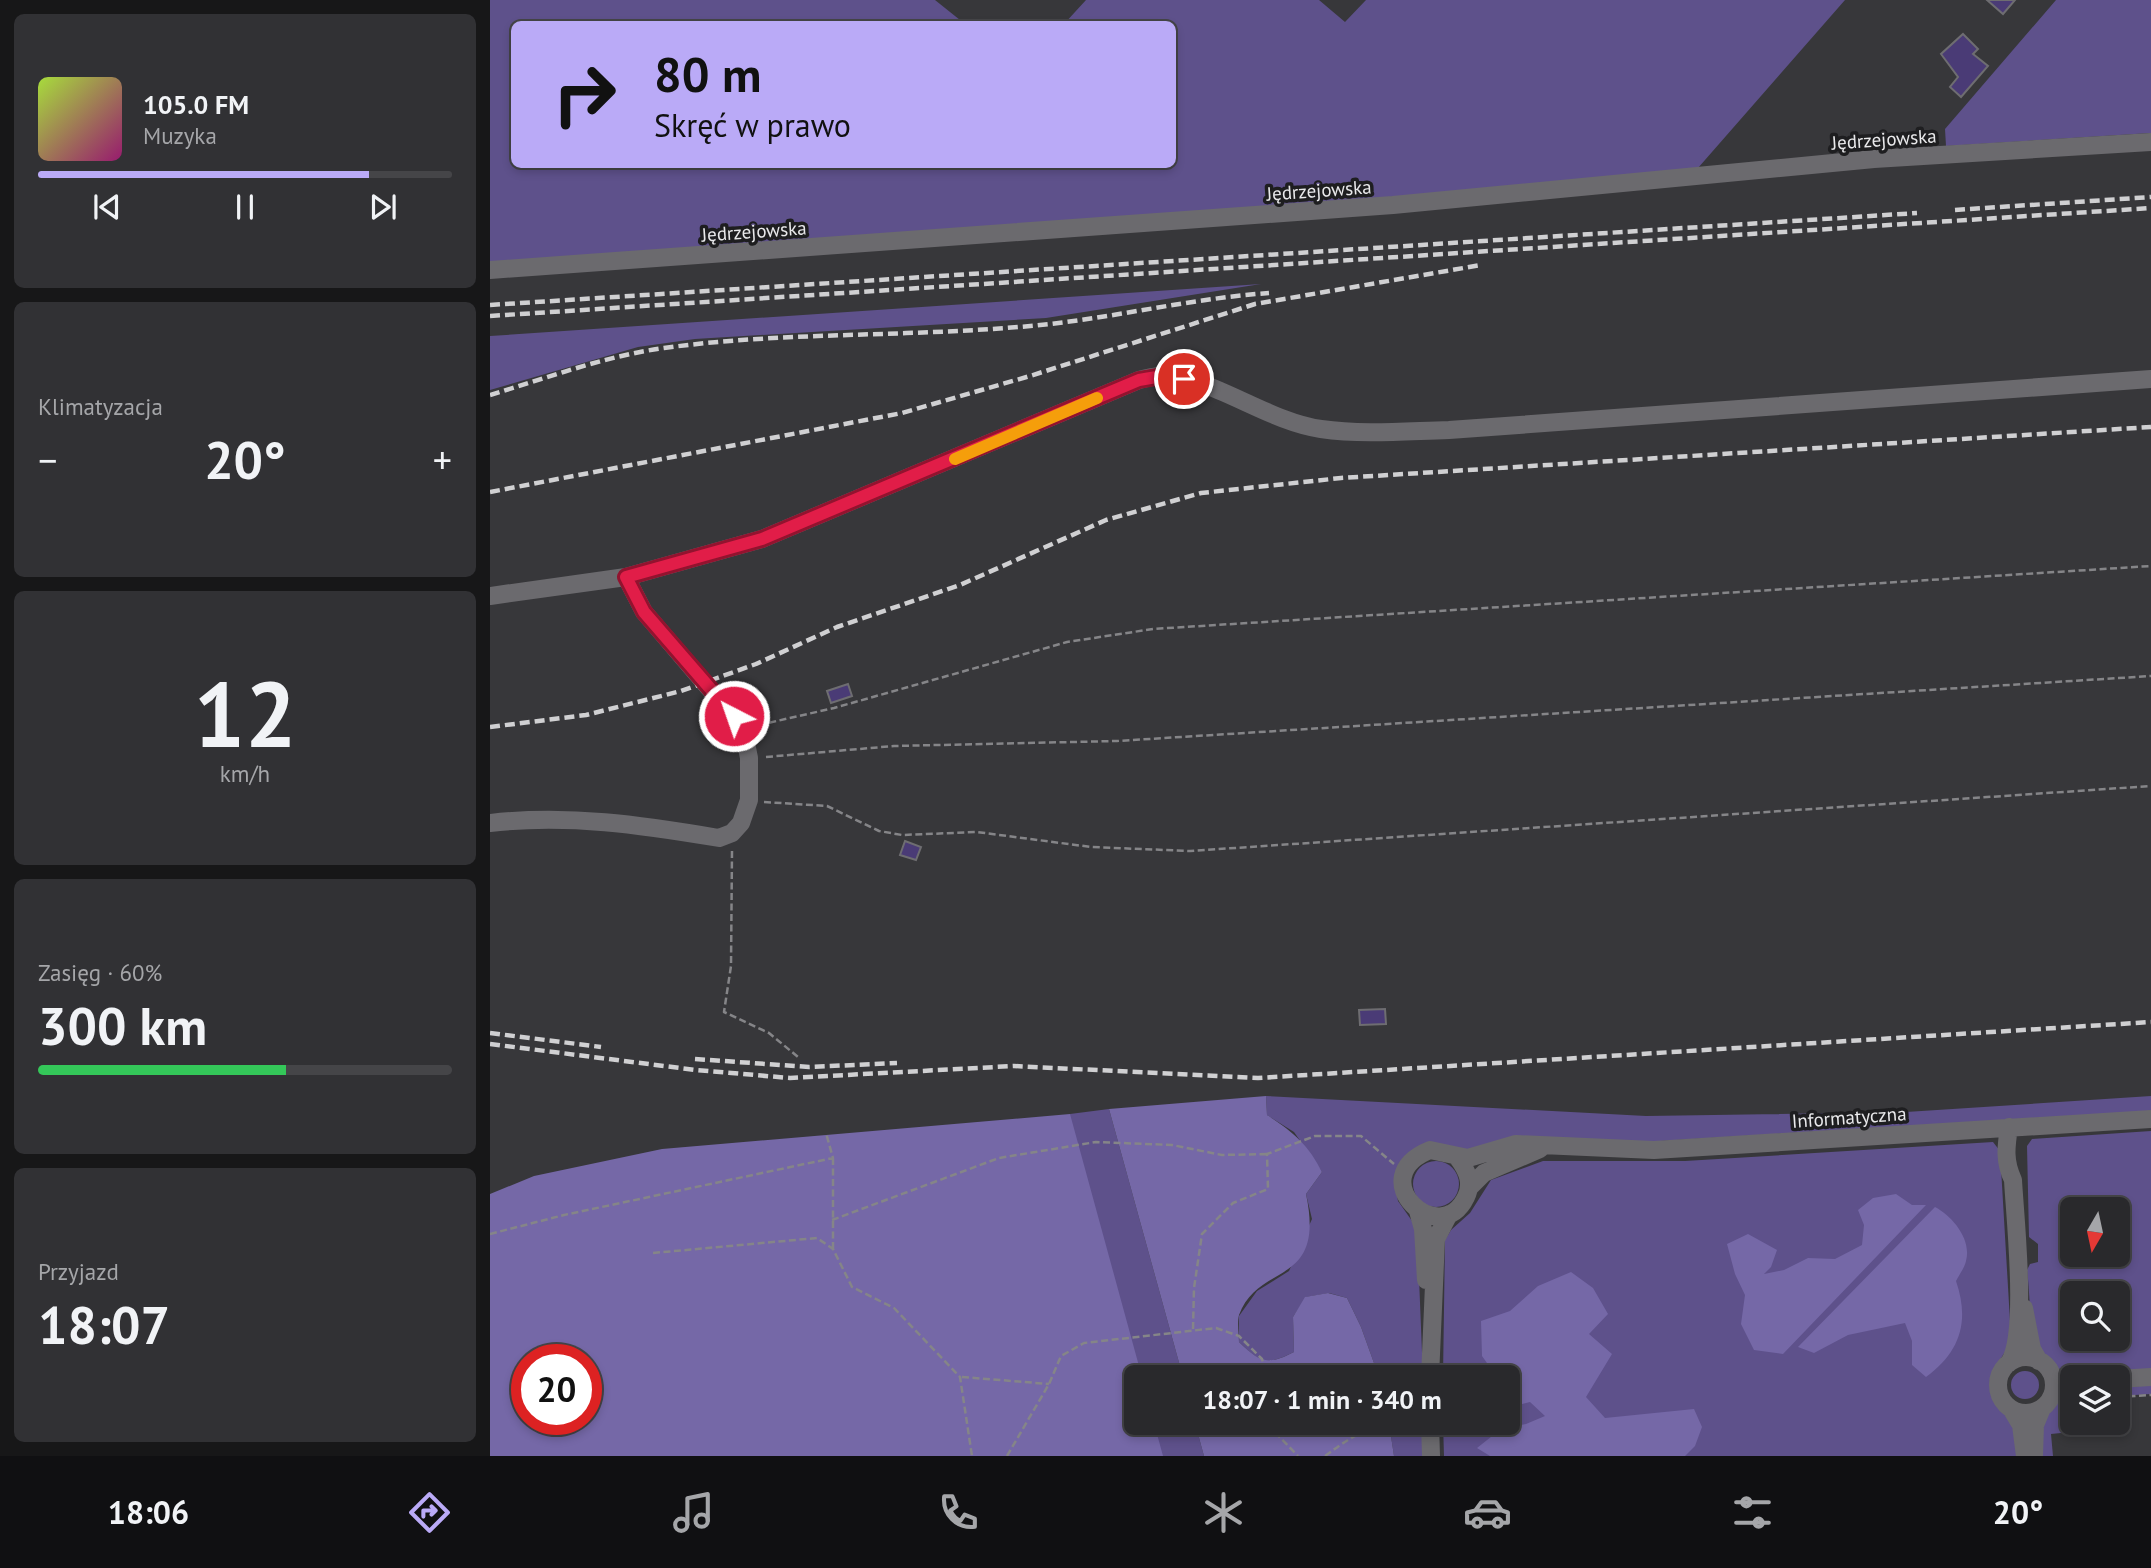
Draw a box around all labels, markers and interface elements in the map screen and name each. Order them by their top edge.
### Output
text: 80 m [654,42,761,106]
icon: right [539,49,630,140]
text: 105.0 FM [143,88,249,121]
text: Skręć w prawo [654,104,851,146]
text: Muzyka [143,121,217,150]
street label: Jędrzejowska [1830,123,1937,155]
street label: Jędrzejowska [1265,174,1372,206]
icon: previous [88,188,126,226]
icon: pause [226,188,264,226]
icon: next [364,188,402,226]
street label: Jędrzejowska [700,215,807,247]
pin [1154,349,1214,409]
icon: arrive [1165,360,1203,398]
text: Klimatyzacja [38,392,163,421]
text: 20° [204,426,286,493]
text: − [38,435,57,484]
text: + [433,435,452,484]
text: 12 [193,654,297,772]
position arrow [697,679,771,753]
text: km/h [220,759,270,788]
text: Zasięg · 60% [38,958,162,987]
text: 300 km [38,992,207,1059]
street label: Informatyczna [1791,1101,1907,1133]
north arrow [2060,1197,2130,1267]
map controls [2060,1197,2130,1435]
text: Przyjazd [38,1257,119,1286]
button: search [2060,1281,2130,1351]
text: 18:07 [38,1291,170,1358]
speed limit sign: 20 [511,1344,602,1435]
button: layers [2060,1365,2130,1435]
text: 18:07 · 1 min · 340 m [1202,1383,1442,1416]
icon: directions [405,1488,454,1537]
icon: music [669,1488,718,1537]
icon: phone [934,1488,983,1537]
icon: climate [1199,1488,1248,1537]
icon: car [1463,1488,1512,1537]
icon: filters [1728,1488,1777,1537]
text: 18:06 [108,1491,189,1533]
text: 20° [1993,1491,2043,1533]

